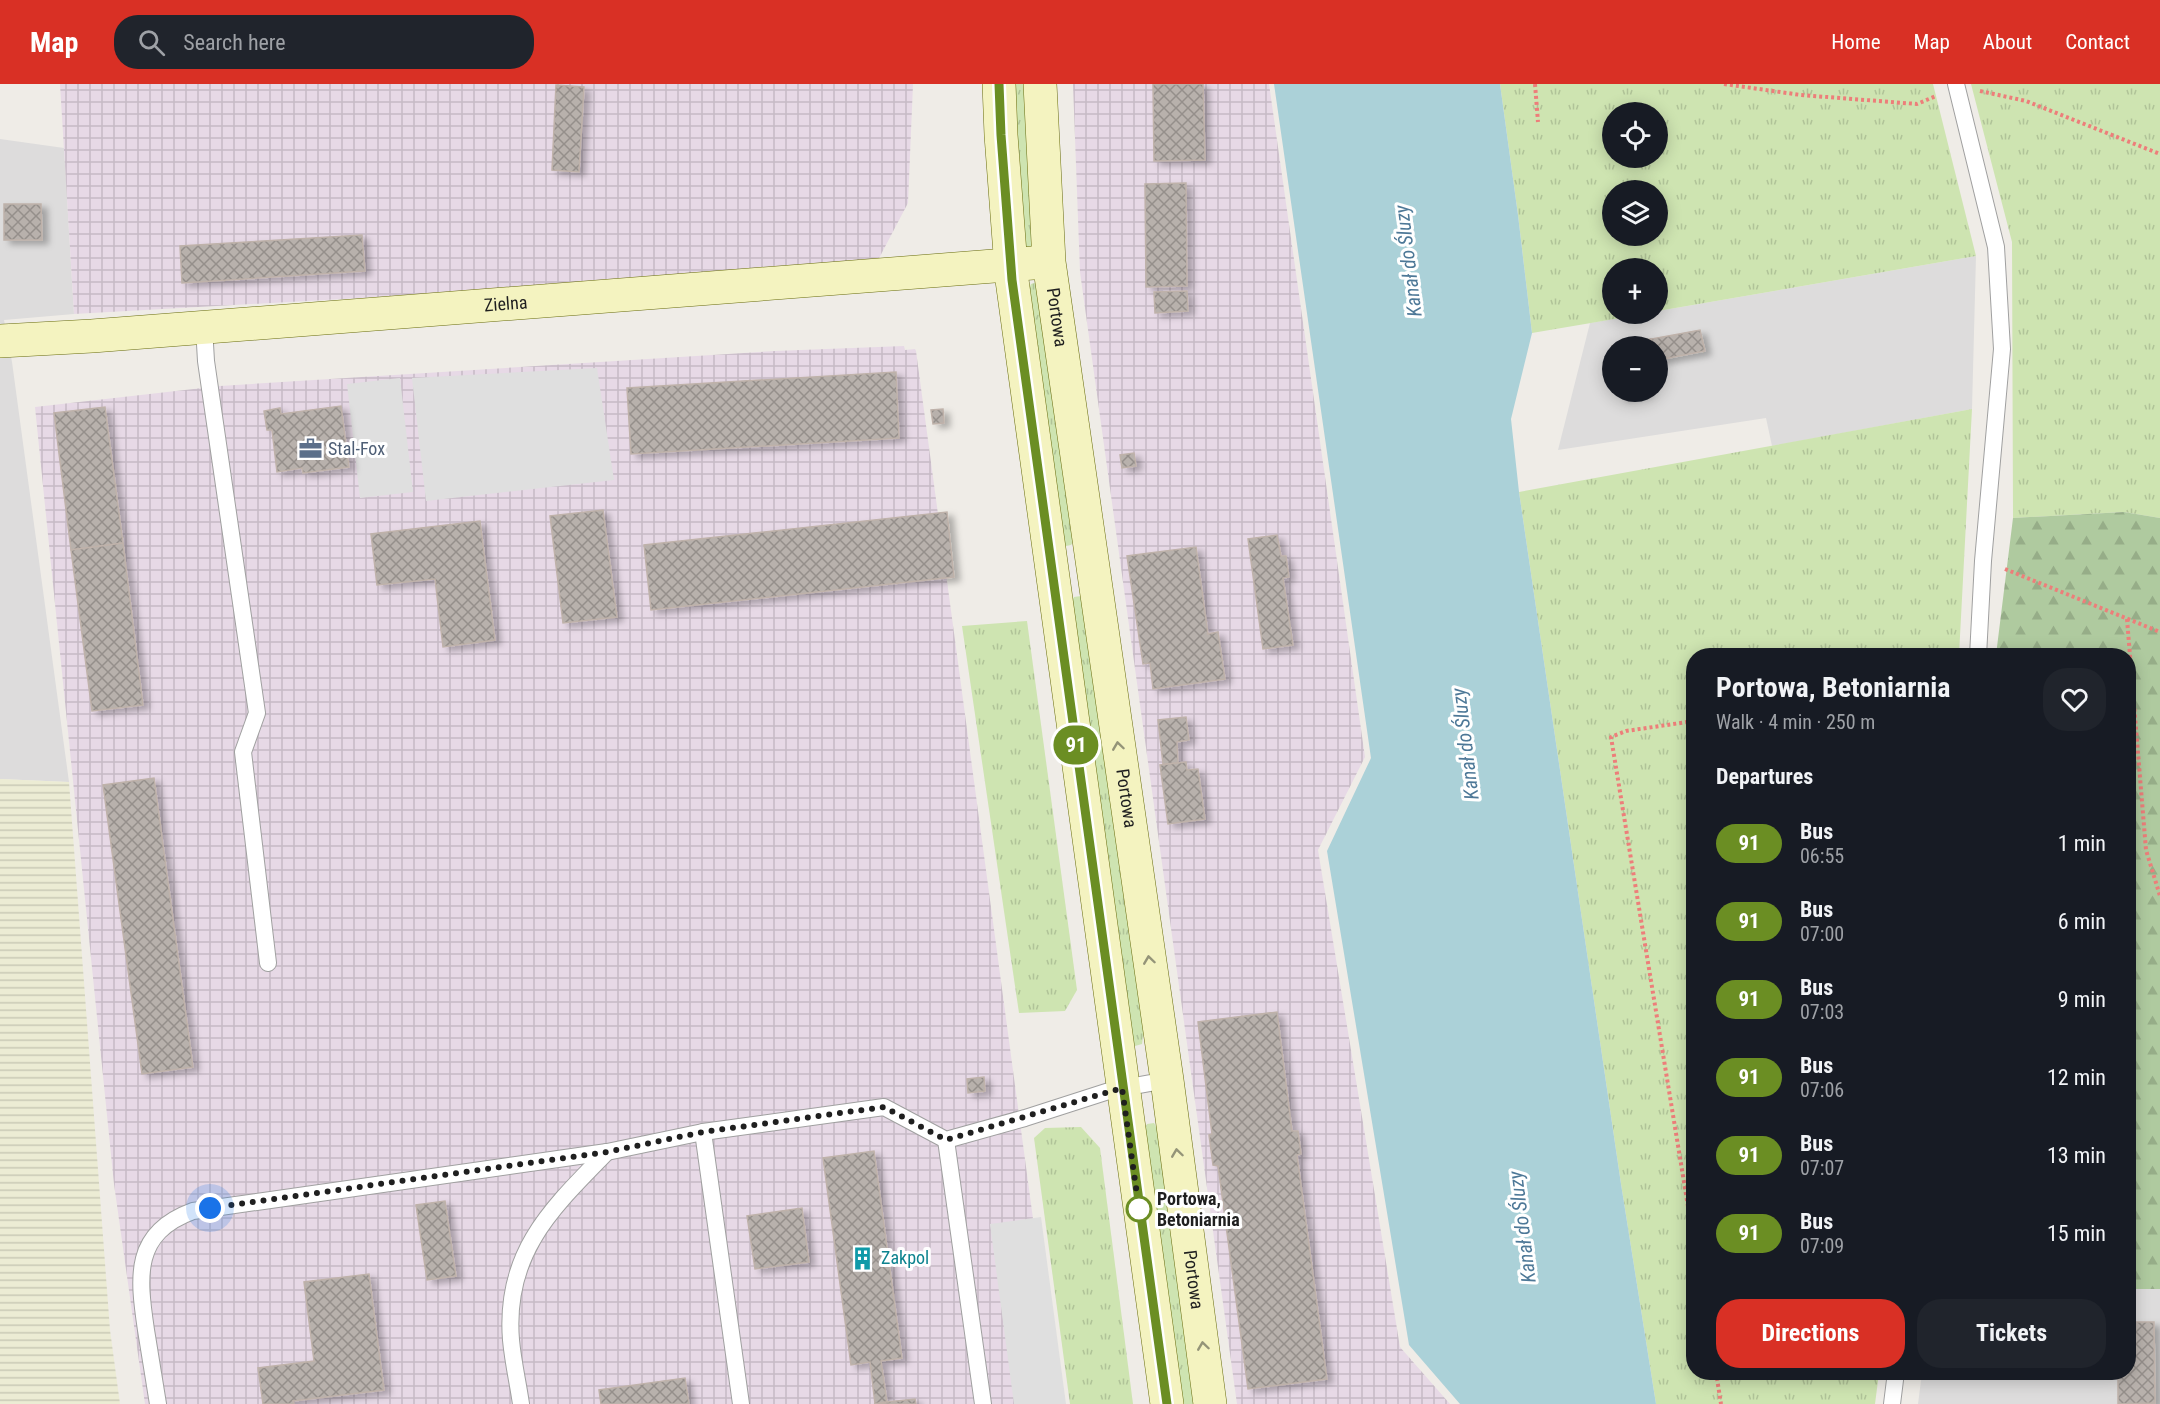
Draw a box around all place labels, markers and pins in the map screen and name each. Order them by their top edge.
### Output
office icon: Stal-Fox [297,436,323,462]
place label: Stal-Fox [328,438,385,459]
place label: Portowa, Betoniarnia [1157,1188,1240,1230]
marker: Portowa, Betoniarnia [1126,1196,1152,1222]
building icon: Zakpol [850,1245,876,1271]
place label: Zakpol [881,1247,929,1268]

